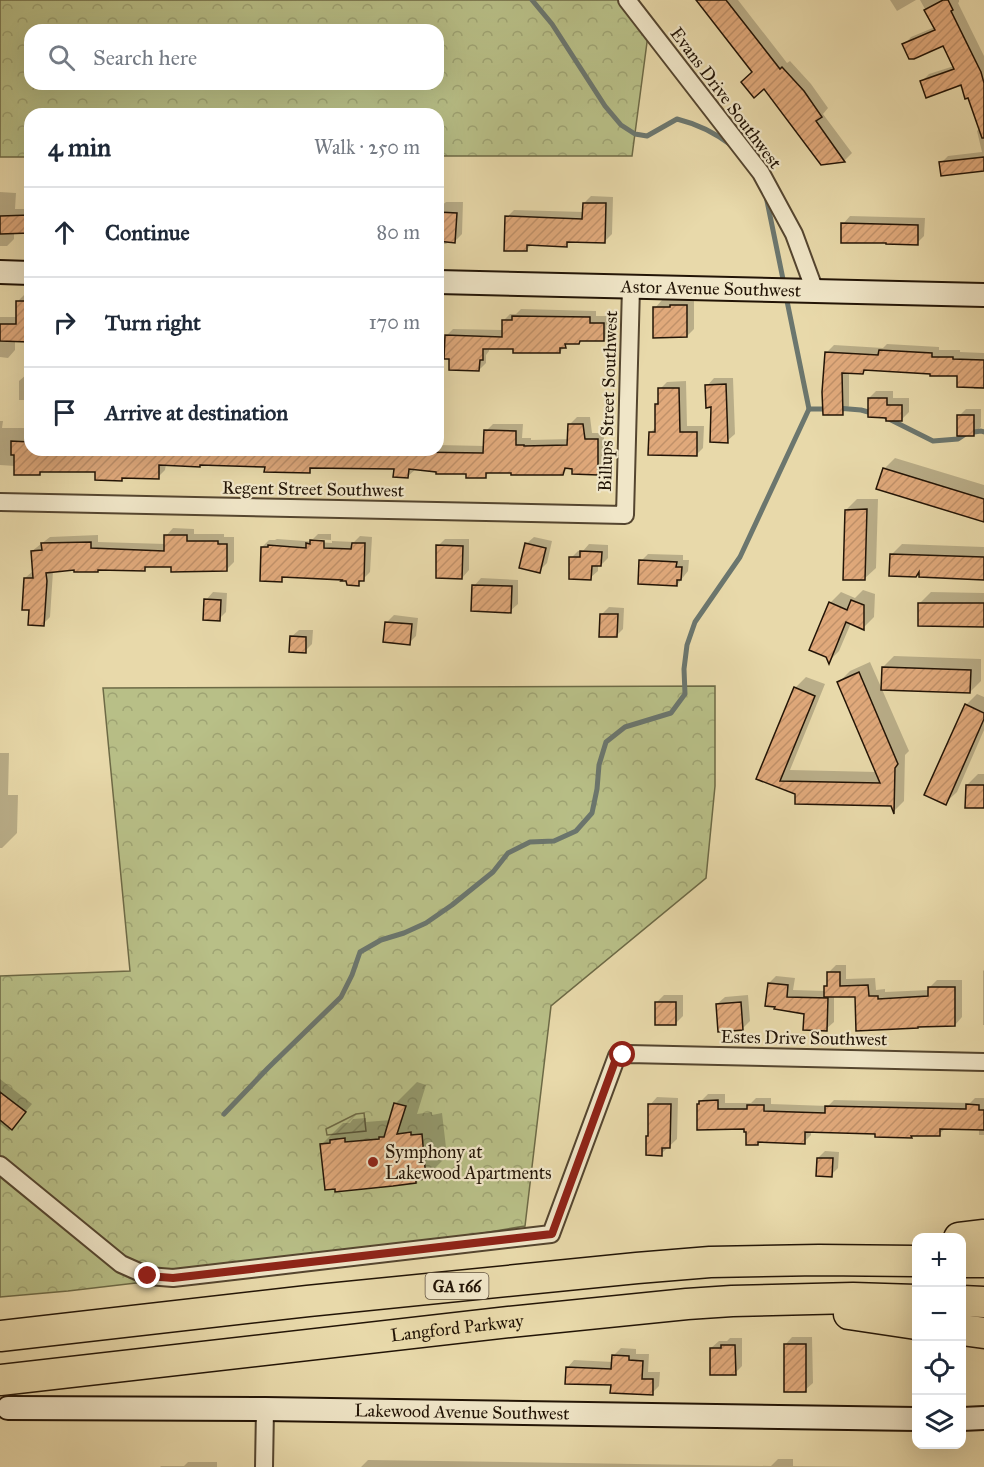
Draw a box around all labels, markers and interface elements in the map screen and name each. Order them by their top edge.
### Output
street label: Evans Drive Southwest [666,23,787,174]
search box [24,24,444,90]
icon: search [45,41,78,74]
text: Search here [93,44,197,71]
text: 4 min [48,131,111,163]
text: Walk · 250 m [314,135,420,159]
icon: ahead [48,216,81,249]
text: Continue [105,219,190,246]
text: 80 m [377,220,420,244]
street label: Astor Avenue Southwest [620,275,802,302]
icon: right [48,306,81,339]
text: Turn right [105,309,201,336]
street label: Billups Street Southwest [594,309,622,492]
text: 170 m [369,310,420,334]
icon: arrive [48,396,81,429]
text: Arrive at destination [105,399,288,426]
street label: Regent Street Southwest [222,476,405,503]
street label: Estes Drive Southwest [720,1026,888,1050]
route start [609,1041,635,1067]
place label: Symphony at Lakewood Apartments [385,1141,552,1184]
marker: Symphony at Lakewood Apartments [366,1155,380,1169]
map controls [912,1233,966,1449]
button: + [912,1233,966,1287]
route end [134,1262,160,1288]
road number: GA 166 [426,1273,488,1299]
button: − [912,1287,966,1341]
street label: Langford Parkway [389,1310,525,1346]
button: locate [912,1341,966,1395]
button: layers [912,1395,966,1449]
street label: Lakewood Avenue Southwest [354,1399,570,1425]

